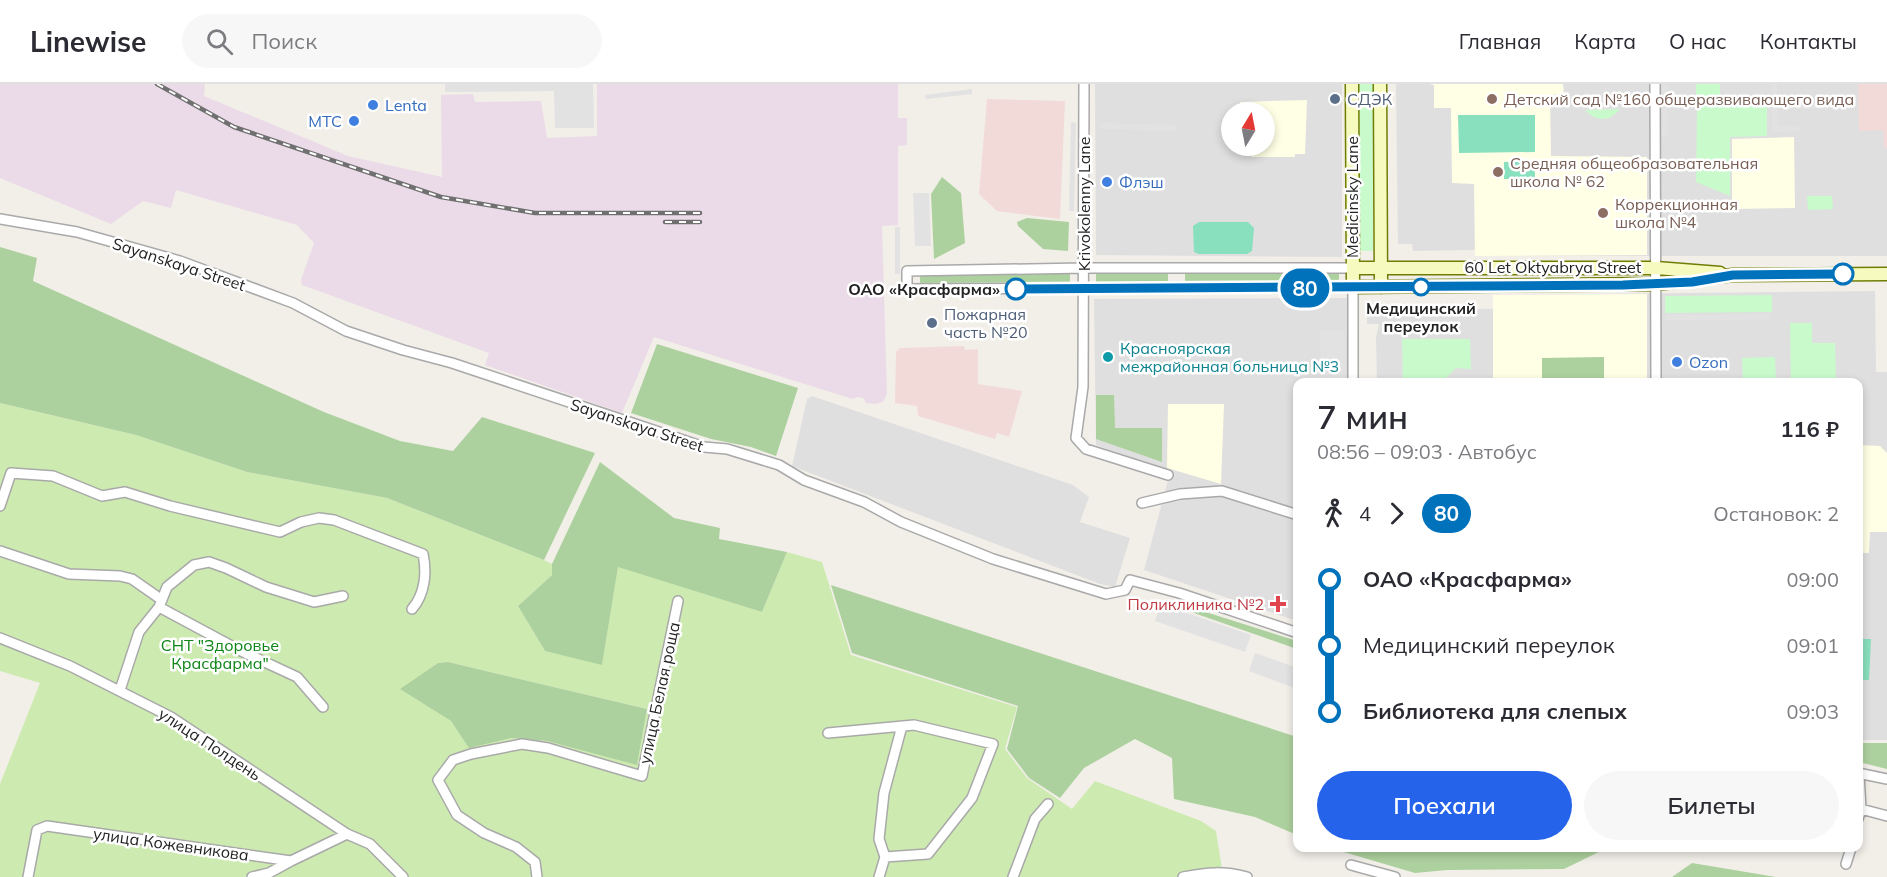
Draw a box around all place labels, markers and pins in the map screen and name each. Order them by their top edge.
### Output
place label: СДЭК [1347,89,1393,109]
place label: Детский сад №160 общеразвивающего вида [1504,89,1854,109]
marker: СДЭК [1328,92,1342,106]
marker: Детский сад №160 общеразвивающего вида [1485,92,1499,106]
place label: Lenta [385,95,427,115]
marker: Lenta [366,98,380,112]
place label: МТС [308,111,342,131]
marker: МТС [347,114,361,128]
place label: Средняя общеобразовательная школа № 62 [1510,153,1758,191]
marker: Средняя общеобразовательная школа № 62 [1491,165,1505,179]
place label: Флэш [1119,172,1164,192]
marker: Флэш [1100,175,1114,189]
place label: Коррекционная школа №4 [1615,194,1738,232]
marker: Коррекционная школа №4 [1596,206,1610,220]
unlabelled marker [1832,263,1854,285]
marker: ОАО «Красфарма» [1005,278,1027,300]
marker: Медицинский переулок [1412,278,1430,296]
place label: ОАО «Красфарма» [848,279,1000,299]
place label: Медицинский переулок [1366,298,1476,336]
place label: Пожарная часть №20 [944,304,1028,342]
marker: Пожарная часть №20 [925,316,939,330]
place label: Красноярская межрайонная больница №3 [1120,338,1339,376]
marker: Красноярская межрайонная больница №3 [1101,350,1115,364]
place label: Ozon [1689,352,1728,372]
marker: Ozon [1670,355,1684,369]
place label: Поликлиника №2 [1128,594,1264,614]
marker: Поликлиника №2 [1269,595,1287,613]

